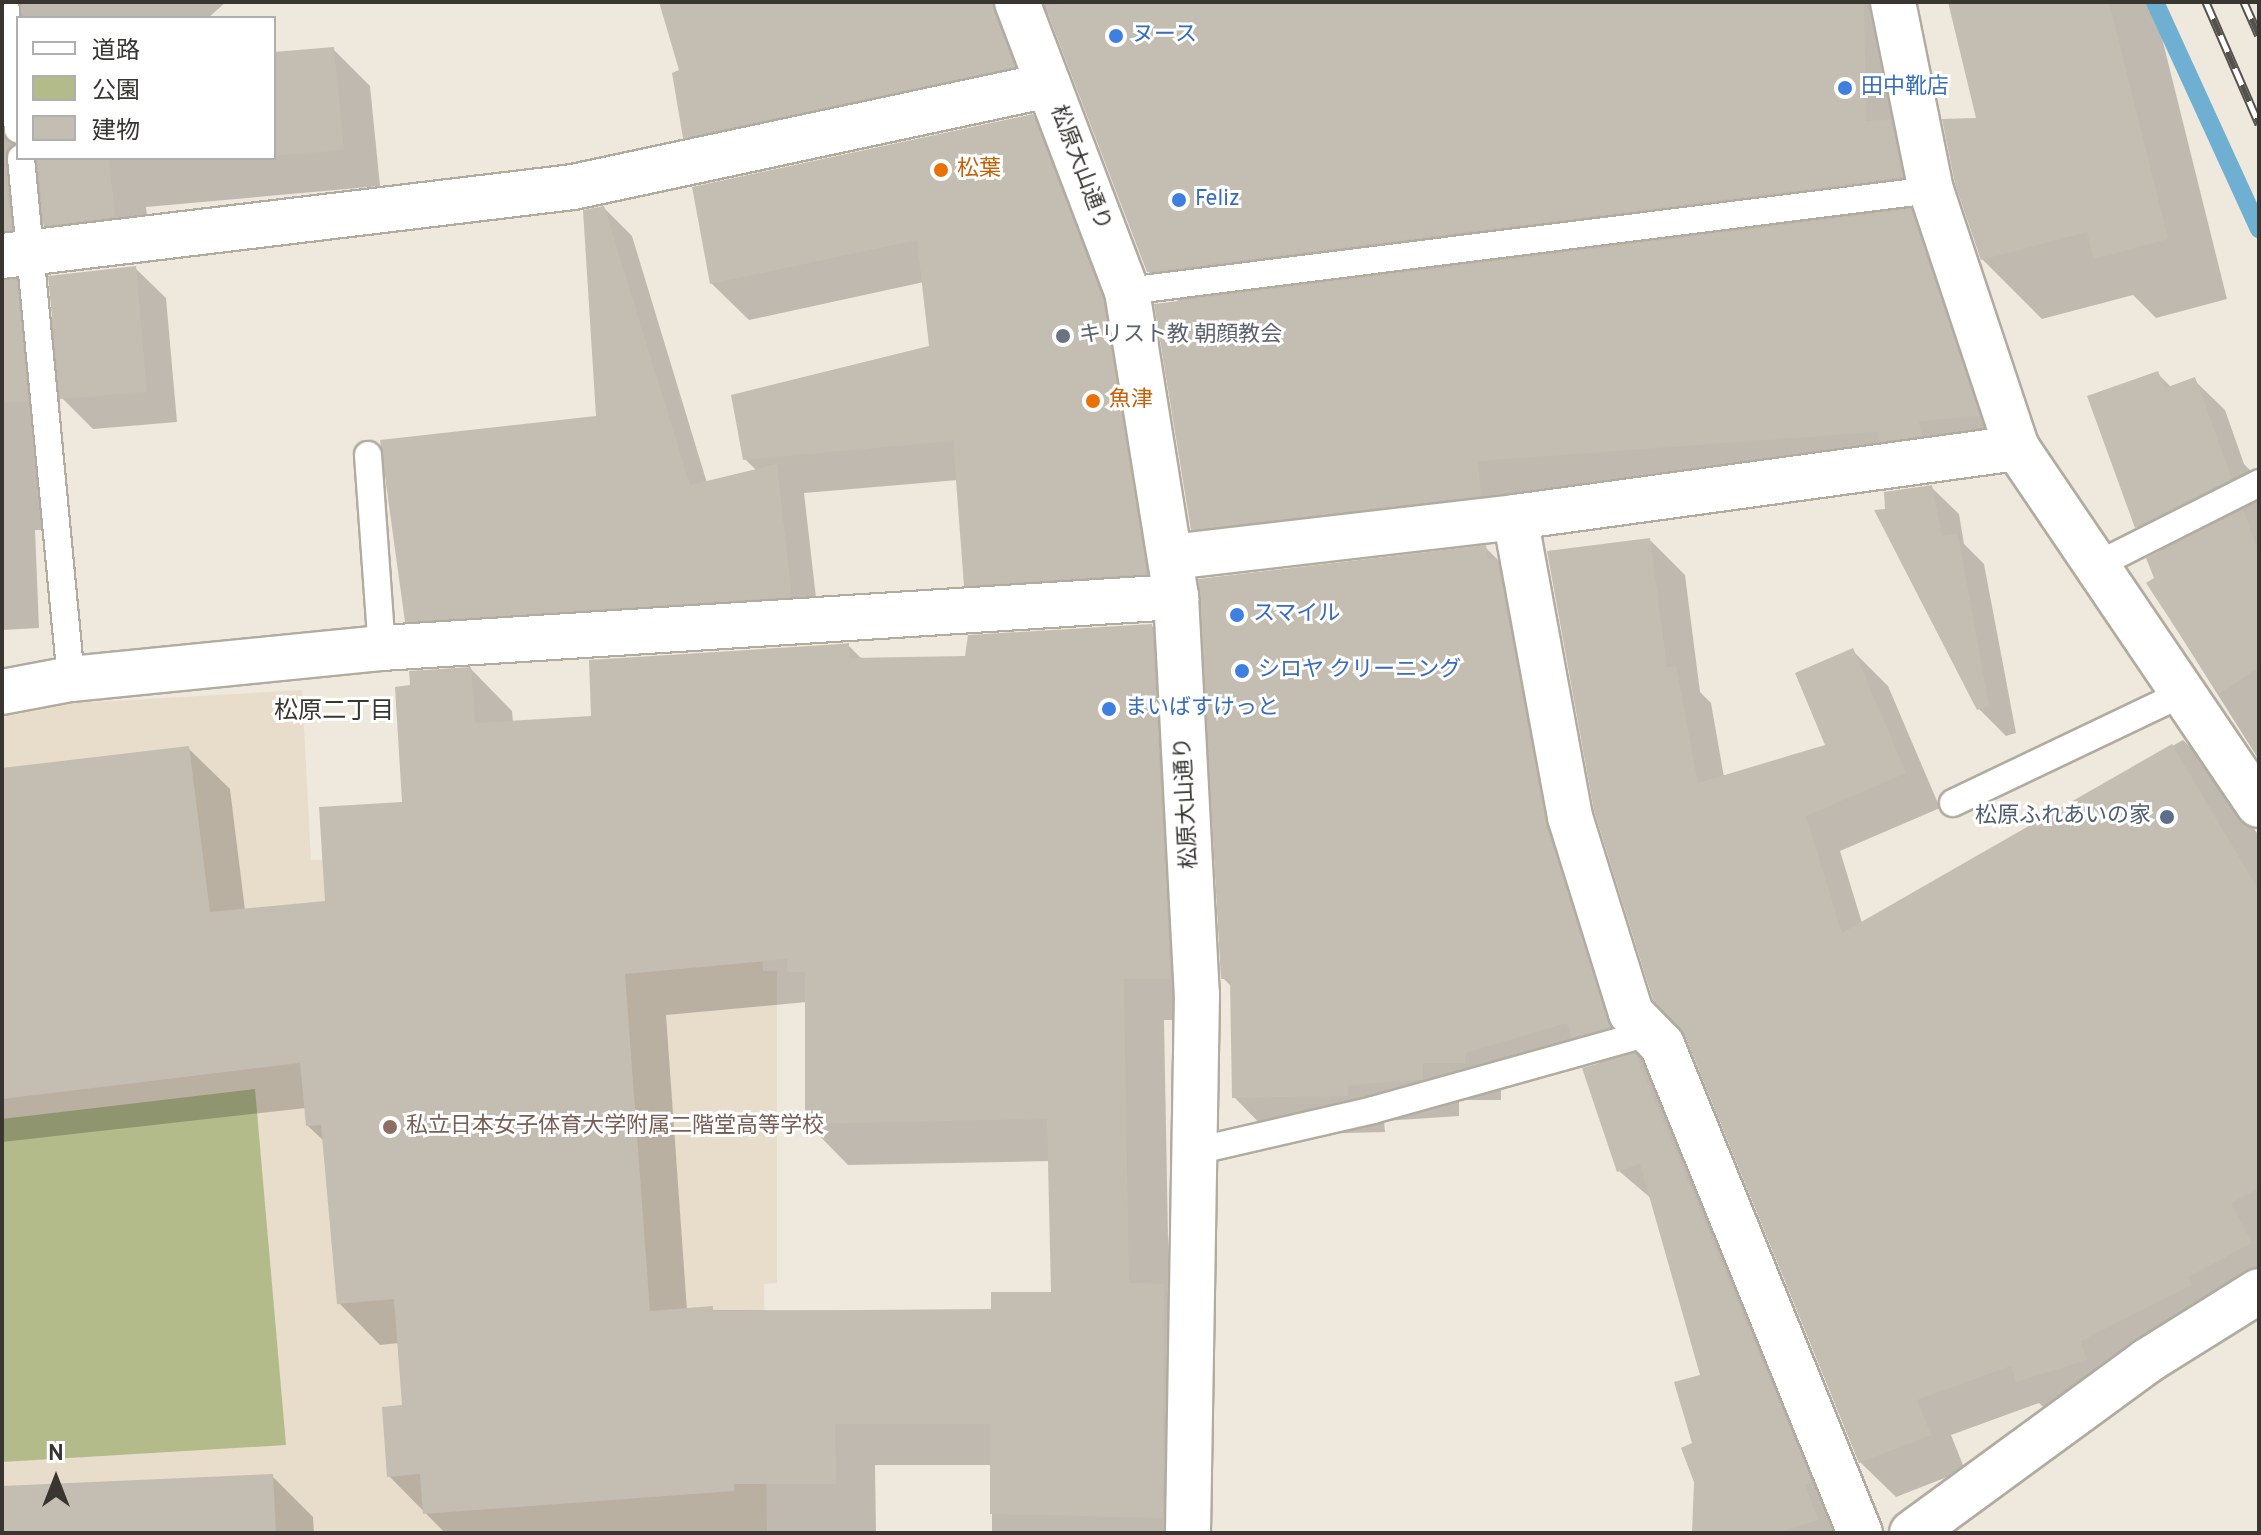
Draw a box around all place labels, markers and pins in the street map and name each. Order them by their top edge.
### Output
place label: ヌース [1132,23,1198,49]
marker: ヌース [1107,27,1125,45]
place label: 田中靴店 [1861,75,1949,101]
marker: 田中靴店 [1836,79,1854,97]
place label: 松葉 [957,157,1001,183]
marker: 松葉 [932,161,950,179]
place label: Feliz [1195,187,1240,213]
marker: Feliz [1170,191,1188,209]
place label: キリスト教 朝顔教会 [1079,323,1282,349]
marker: キリスト教 朝顔教会 [1054,327,1072,345]
place label: 魚津 [1109,388,1153,414]
marker: 魚津 [1084,392,1102,410]
place label: スマイル [1253,602,1341,628]
marker: スマイル [1228,606,1246,624]
place label: シロヤ クリーニング [1258,658,1461,684]
marker: シロヤ クリーニング [1233,662,1251,680]
place label: まいばすけっと [1125,696,1279,722]
marker: まいばすけっと [1100,700,1118,718]
place label: 松原ふれあいの家 [1975,804,2151,830]
marker: 松原ふれあいの家 [2158,808,2176,826]
place label: 私立日本女子体育大学附属二階堂高等学校 [406,1114,824,1140]
marker: 私立日本女子体育大学附属二階堂高等学校 [381,1118,399,1136]

